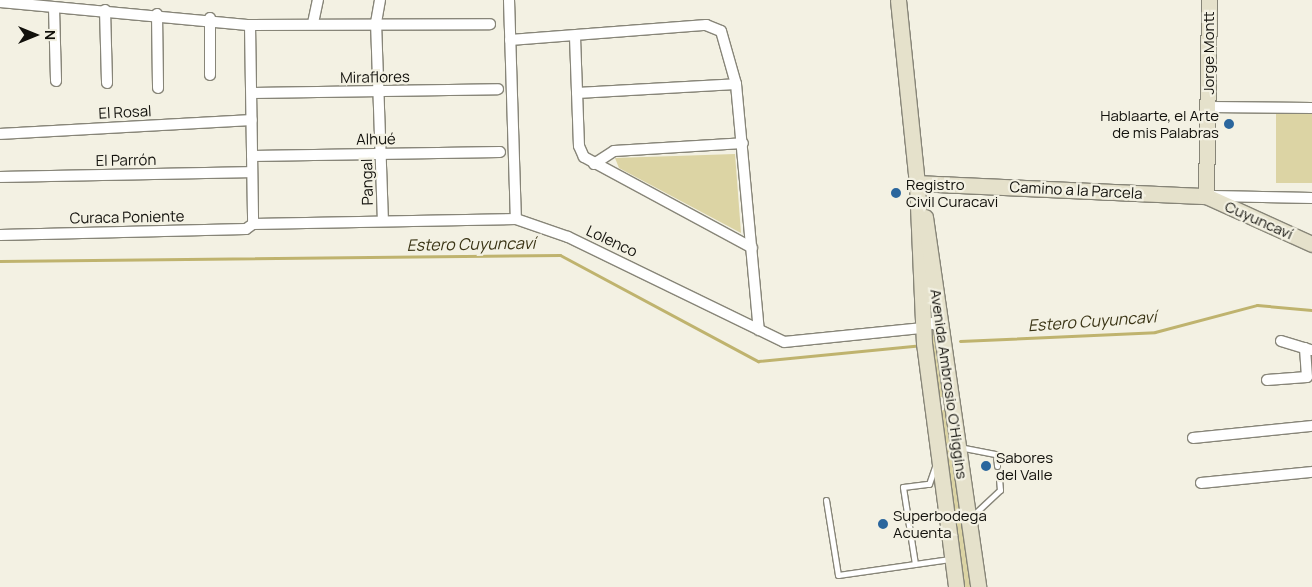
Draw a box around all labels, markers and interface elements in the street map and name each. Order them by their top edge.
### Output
north arrow [10,10,60,60]
street label: Jorge Montt [1200,11,1218,95]
text: N [41,30,60,40]
street label: Miraflores [340,67,410,87]
street label: El Rosal [98,102,152,122]
place label: Hablaarte, el Arte de mis Palabras [1100,106,1219,141]
marker: Hablaarte, el Arte de mis Palabras [1223,118,1235,130]
street label: Alhué [356,130,396,148]
street label: El Parrón [96,150,156,170]
street label: Pangal [358,159,376,205]
place label: Registro Civil Curacavi [906,175,998,210]
street label: Camino a la Parcela [1009,178,1143,202]
marker: Registro Civil Curacavi [890,187,902,199]
street label: Cuyuncaví [1222,197,1296,243]
street label: Curaca Poniente [69,207,185,227]
street label: Lolenco [584,221,640,261]
water label: Estero Cuyuncaví [406,233,536,255]
street label: Avenida Ambrosio O'Higgins [927,288,971,480]
water label: Estero Cuyuncaví [1027,307,1157,335]
place label: Sabores del Valle [996,448,1053,483]
marker: Sabores del Valle [980,460,992,472]
place label: Superbodega Acuenta [893,506,987,541]
marker: Superbodega Acuenta [877,518,889,530]

